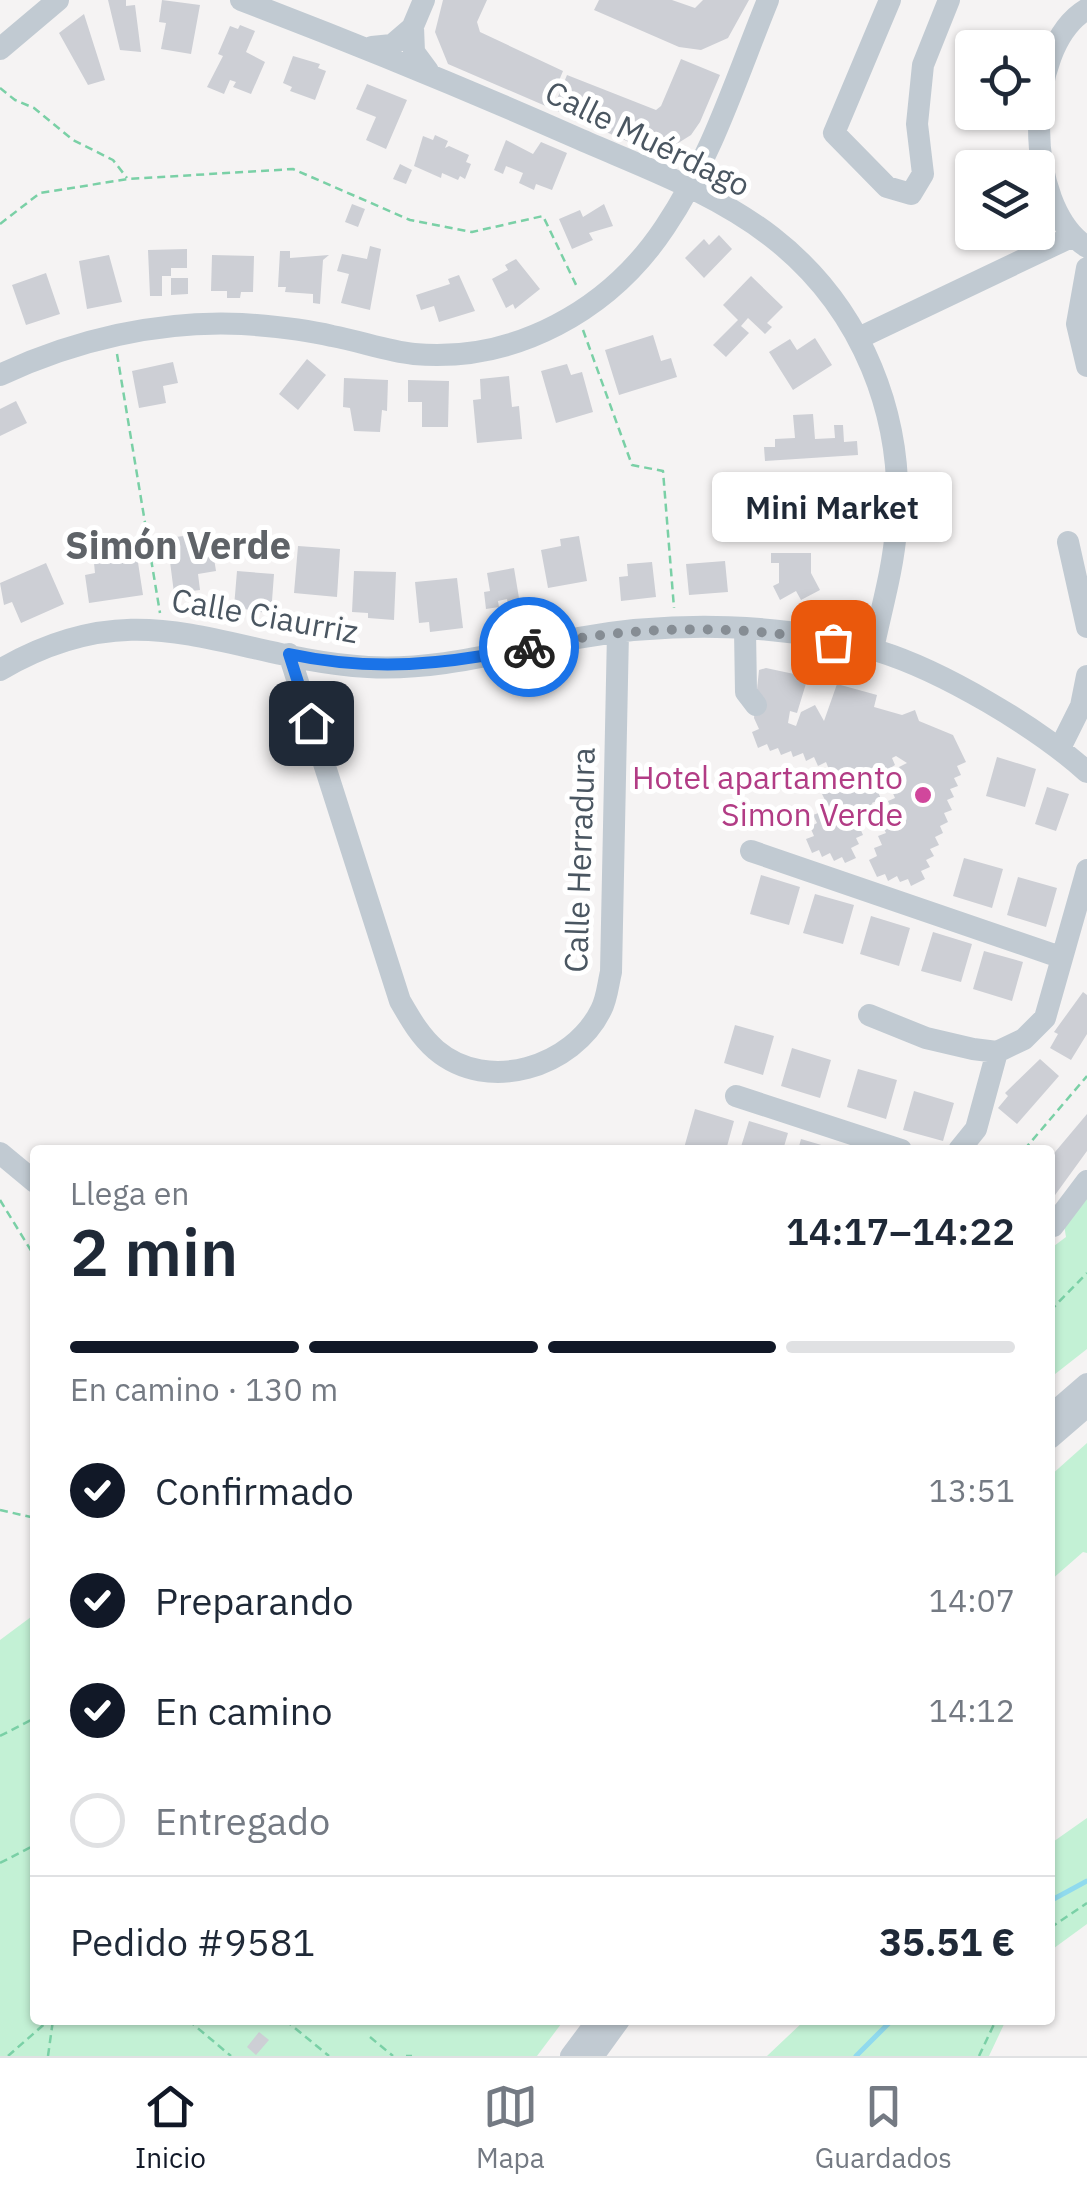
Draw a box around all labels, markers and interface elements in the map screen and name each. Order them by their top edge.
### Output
map controls [955,30,1055,250]
button: locate [955,30,1055,130]
street label: Calle Muérdago [539,70,757,206]
button: layers [955,150,1055,250]
callout: Mini Market [713,472,953,542]
text: Mini Market [745,486,919,528]
district label: Simón Verde [65,520,291,569]
street label: Calle Ciaurriz [168,578,362,652]
courier [479,597,579,697]
pin [791,600,876,685]
icon: bag [806,615,861,670]
icon: bike [502,620,557,675]
pin [269,681,354,766]
icon: home [284,696,339,751]
street label: Calle Herradura [554,747,604,973]
place label: Hotel apartamento Simon Verde [632,756,903,835]
marker: Hotel apartamento Simon Verde [912,784,934,806]
text: Llega en [70,1172,190,1214]
text: 14:17–14:22 [786,1206,1015,1255]
text: 2 min [70,1209,238,1294]
text: En camino · 130 m [70,1368,338,1410]
icon: check [70,1463,125,1518]
text: Confirmado [155,1466,354,1515]
text: 13:51 [929,1469,1015,1511]
icon: check [70,1573,125,1628]
text: Preparando [155,1576,354,1625]
text: 14:07 [929,1579,1015,1621]
icon: check [70,1683,125,1738]
text: En camino [155,1686,333,1735]
text: 14:12 [929,1689,1015,1731]
text: Entregado [155,1796,330,1845]
text: Pedido #9581 [70,1917,315,1966]
text: 35.51 € [879,1917,1015,1966]
tab: Inicio [135,2079,206,2176]
tab: Mapa [476,2079,545,2176]
tab: Guardados [815,2079,952,2176]

